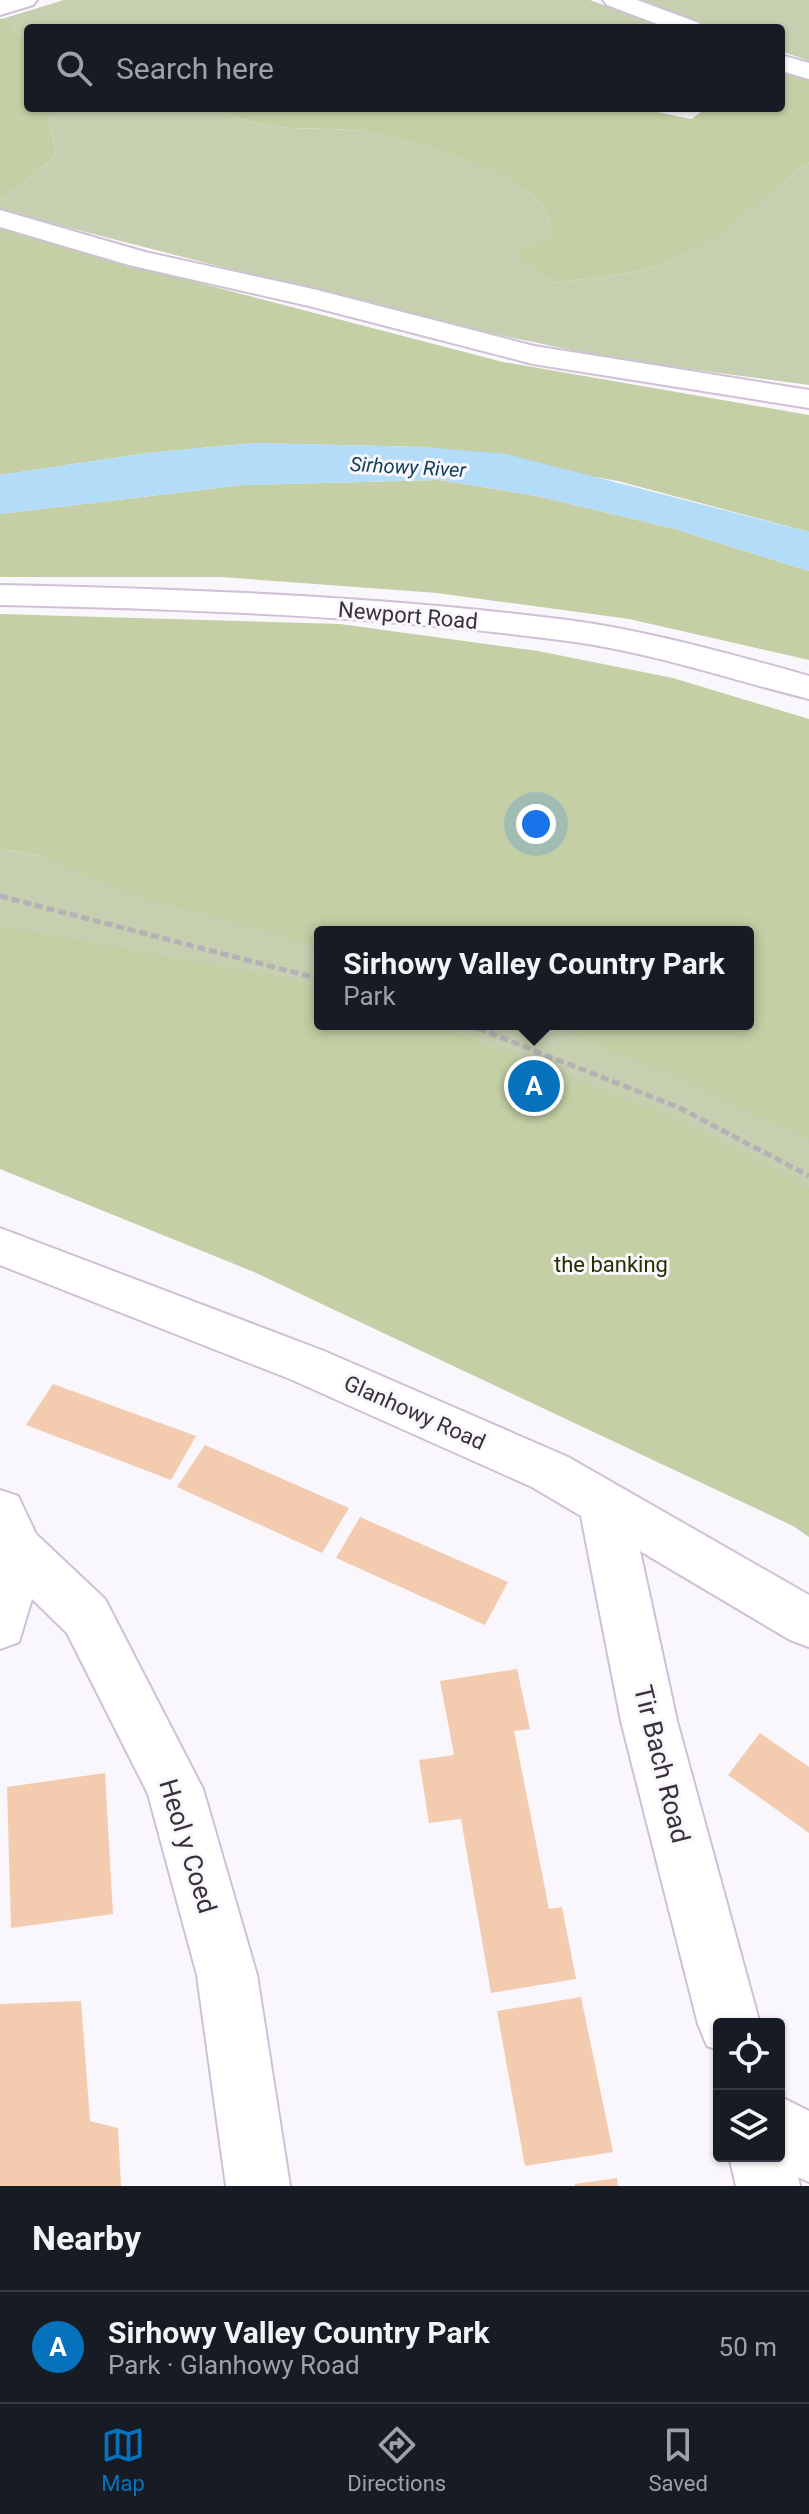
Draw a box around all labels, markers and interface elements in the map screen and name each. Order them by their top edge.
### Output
search box [24,24,785,112]
icon: search [52,46,96,90]
text: Search here [116,51,274,86]
water label: Sirhowy River [349,452,468,482]
street label: Newport Road [337,597,479,634]
your location [516,804,556,844]
popup [314,926,754,1030]
text: Sirhowy Valley Country Park [343,946,725,981]
text: Park [343,981,396,1011]
pin: A [508,1056,560,1116]
park label: the banking [554,1252,668,1277]
street label: Glanhowy Road [340,1370,489,1455]
street label: Tir Bach Road [628,1682,696,1846]
street label: Heol y Coed [153,1775,223,1917]
map controls [713,2018,785,2162]
button: locate [713,2018,785,2090]
button: layers [713,2090,785,2162]
text: Nearby [32,2218,141,2258]
text: Sirhowy Valley Country Park [108,2315,490,2350]
text: A [49,2332,67,2362]
text: 50 m [719,2332,777,2362]
text: Park · Glanhowy Road [108,2350,360,2380]
tab: Map [101,2423,145,2496]
tab: Directions [347,2423,446,2496]
tab: Saved [648,2423,708,2496]

